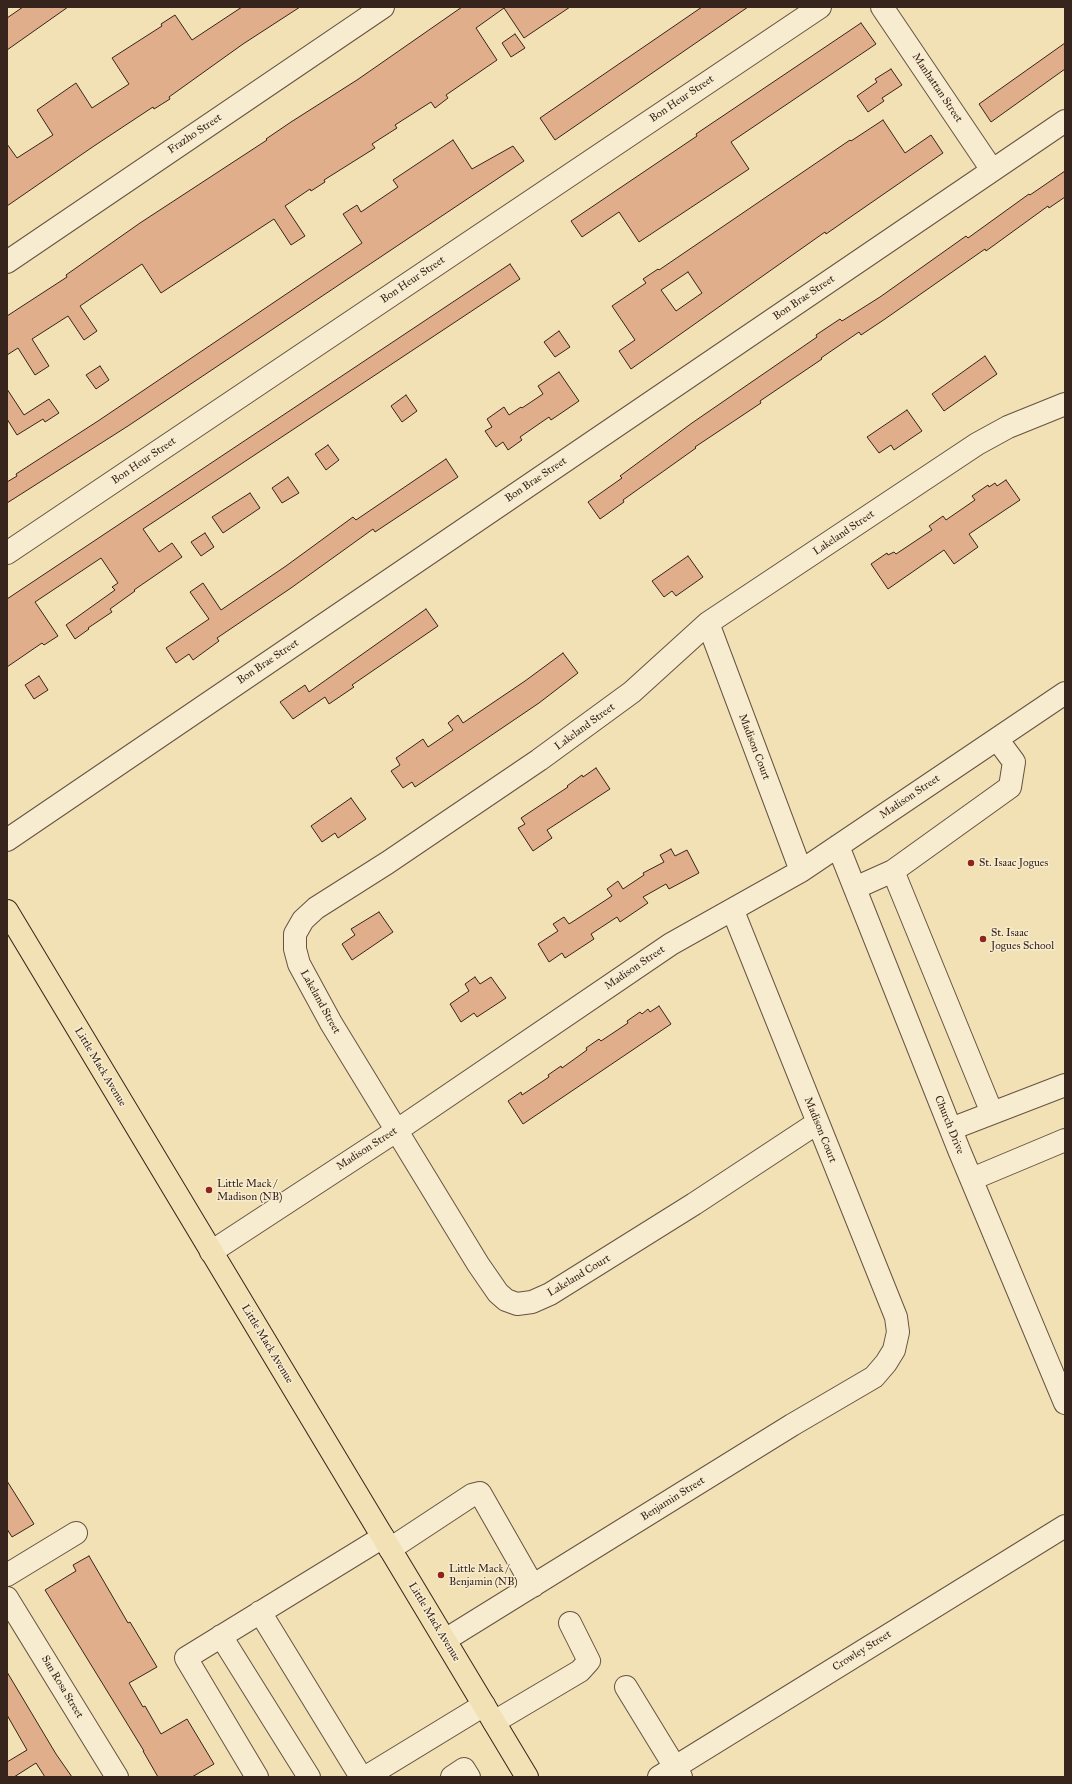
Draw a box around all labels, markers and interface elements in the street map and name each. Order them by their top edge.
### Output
street label: Manhattan Street [909,51,965,125]
street label: Bon Heur Street [647,73,717,125]
street label: Frazho Street [166,111,224,157]
street label: Bon Heur Street [378,254,448,306]
street label: Bon Brae Street [771,273,837,323]
street label: Bon Heur Street [109,435,179,487]
street label: Bon Brae Street [503,455,569,505]
street label: Lakeland Street [811,508,877,558]
street label: Bon Brae Street [235,637,301,687]
street label: Lakeland Street [552,701,618,753]
street label: Madison Court [735,712,773,782]
street label: Madison Street [877,772,943,822]
place label: St. Isaac Jogues [979,856,1048,870]
marker: St. Isaac Jogues [966,858,976,868]
place label: St. Isaac Jogues School [991,926,1054,952]
marker: St. Isaac Jogues School [978,934,988,944]
street label: Madison Street [602,943,668,993]
street label: Lakeland Street [297,968,343,1036]
street label: Little Mack Avenue [71,1025,129,1109]
street label: Church Drive [931,1094,967,1156]
street label: Madison Court [801,1095,839,1165]
street label: Madison Street [334,1124,400,1174]
place label: Little Mack / Madison (NB) [217,1177,282,1203]
marker: Little Mack / Madison (NB) [204,1185,214,1195]
street label: Lakeland Court [545,1252,613,1300]
street label: Little Mack Avenue [238,1302,296,1386]
street label: Benjamin Street [639,1474,707,1524]
place label: Little Mack / Benjamin (NB) [449,1562,518,1588]
marker: Little Mack / Benjamin (NB) [436,1570,446,1580]
street label: Little Mack Avenue [405,1580,463,1664]
street label: Crowley Street [830,1628,894,1674]
street label: San Rosa Street [38,1653,86,1721]

